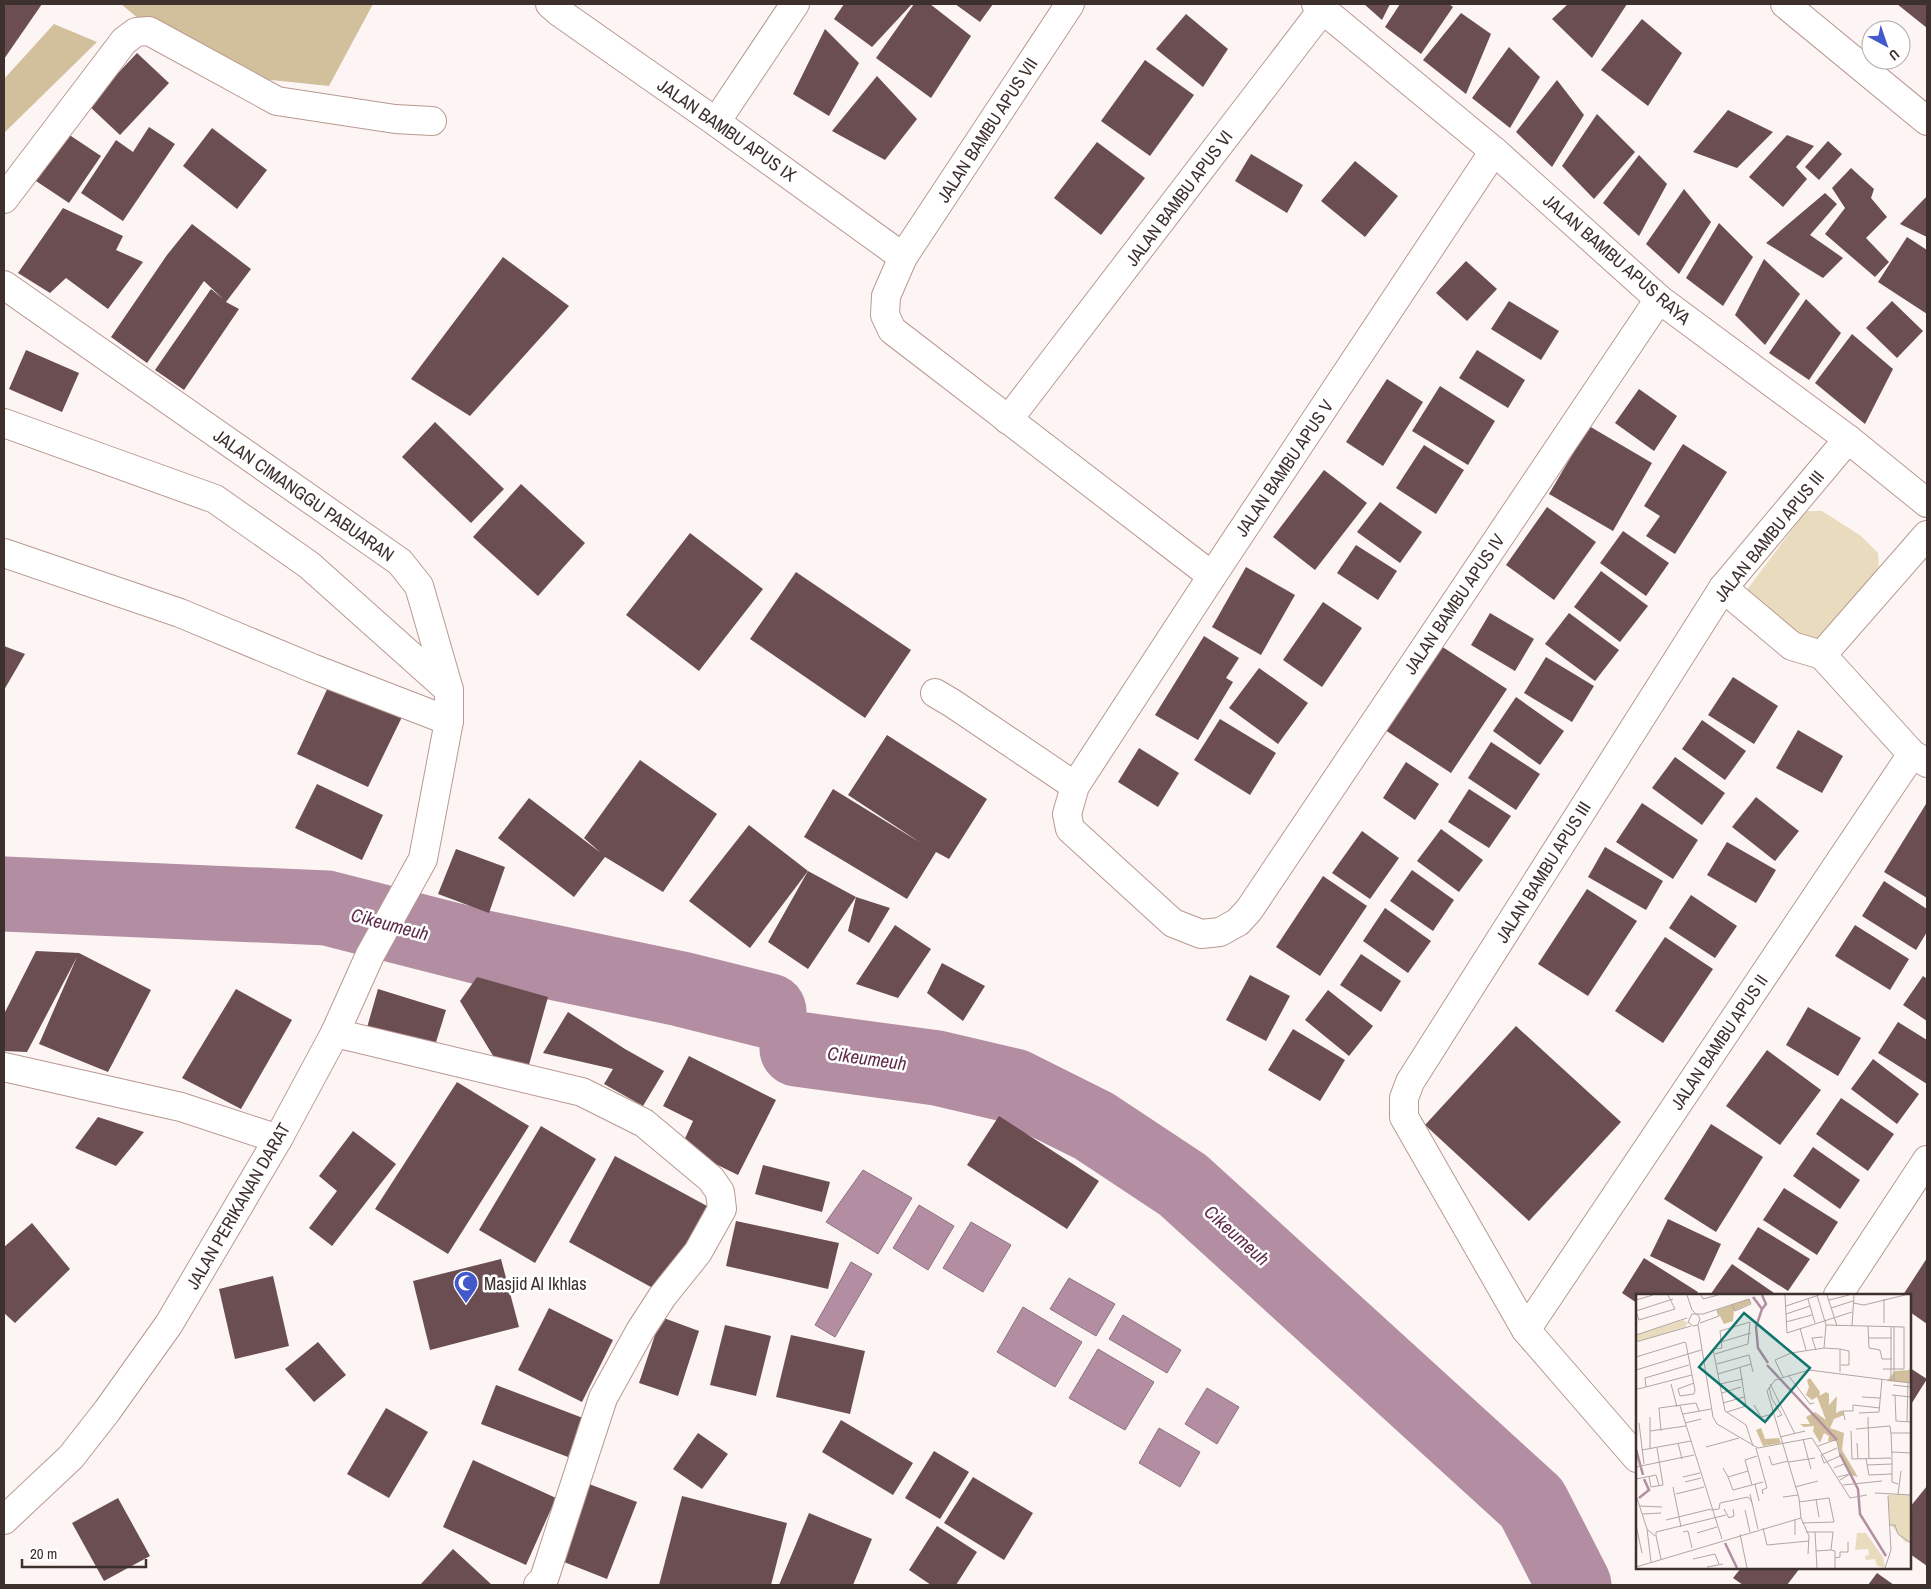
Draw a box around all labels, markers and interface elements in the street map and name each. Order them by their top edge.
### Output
north arrow [1861,20,1911,70]
text: U [1885,45,1903,65]
street label: JALAN BAMBU APUS VII [931,53,1043,207]
street label: JALAN BAMBU APUS IX [653,73,801,187]
street label: JALAN BAMBU APUS VI [1120,125,1238,271]
street label: JALAN BAMBU APUS RAYA [1538,188,1696,330]
street label: JALAN BAMBU APUS V [1229,395,1339,541]
street label: JALAN CIMANGGU PABUARAN [209,423,399,567]
street label: JALAN BAMBU APUS III [1708,465,1830,607]
street label: JALAN BAMBU APUS IV [1398,529,1510,679]
street label: JALAN BAMBU APUS III [1489,796,1597,948]
water label: Cikeumeuh [348,901,432,947]
street label: JALAN BAMBU APUS II [1664,969,1774,1115]
water label: Cikeumeuh [826,1040,908,1076]
street label: JALAN PERIKANAN DARAT [180,1118,296,1294]
water label: Cikeumeuh [1199,1199,1275,1271]
mosque icon: Masjid Al Ikhlas [453,1270,479,1304]
place label: Masjid Al Ikhlas [484,1271,587,1296]
inset map [1636,1294,1911,1569]
scale bar [22,1536,146,1568]
text: 20 m [30,1543,57,1564]

